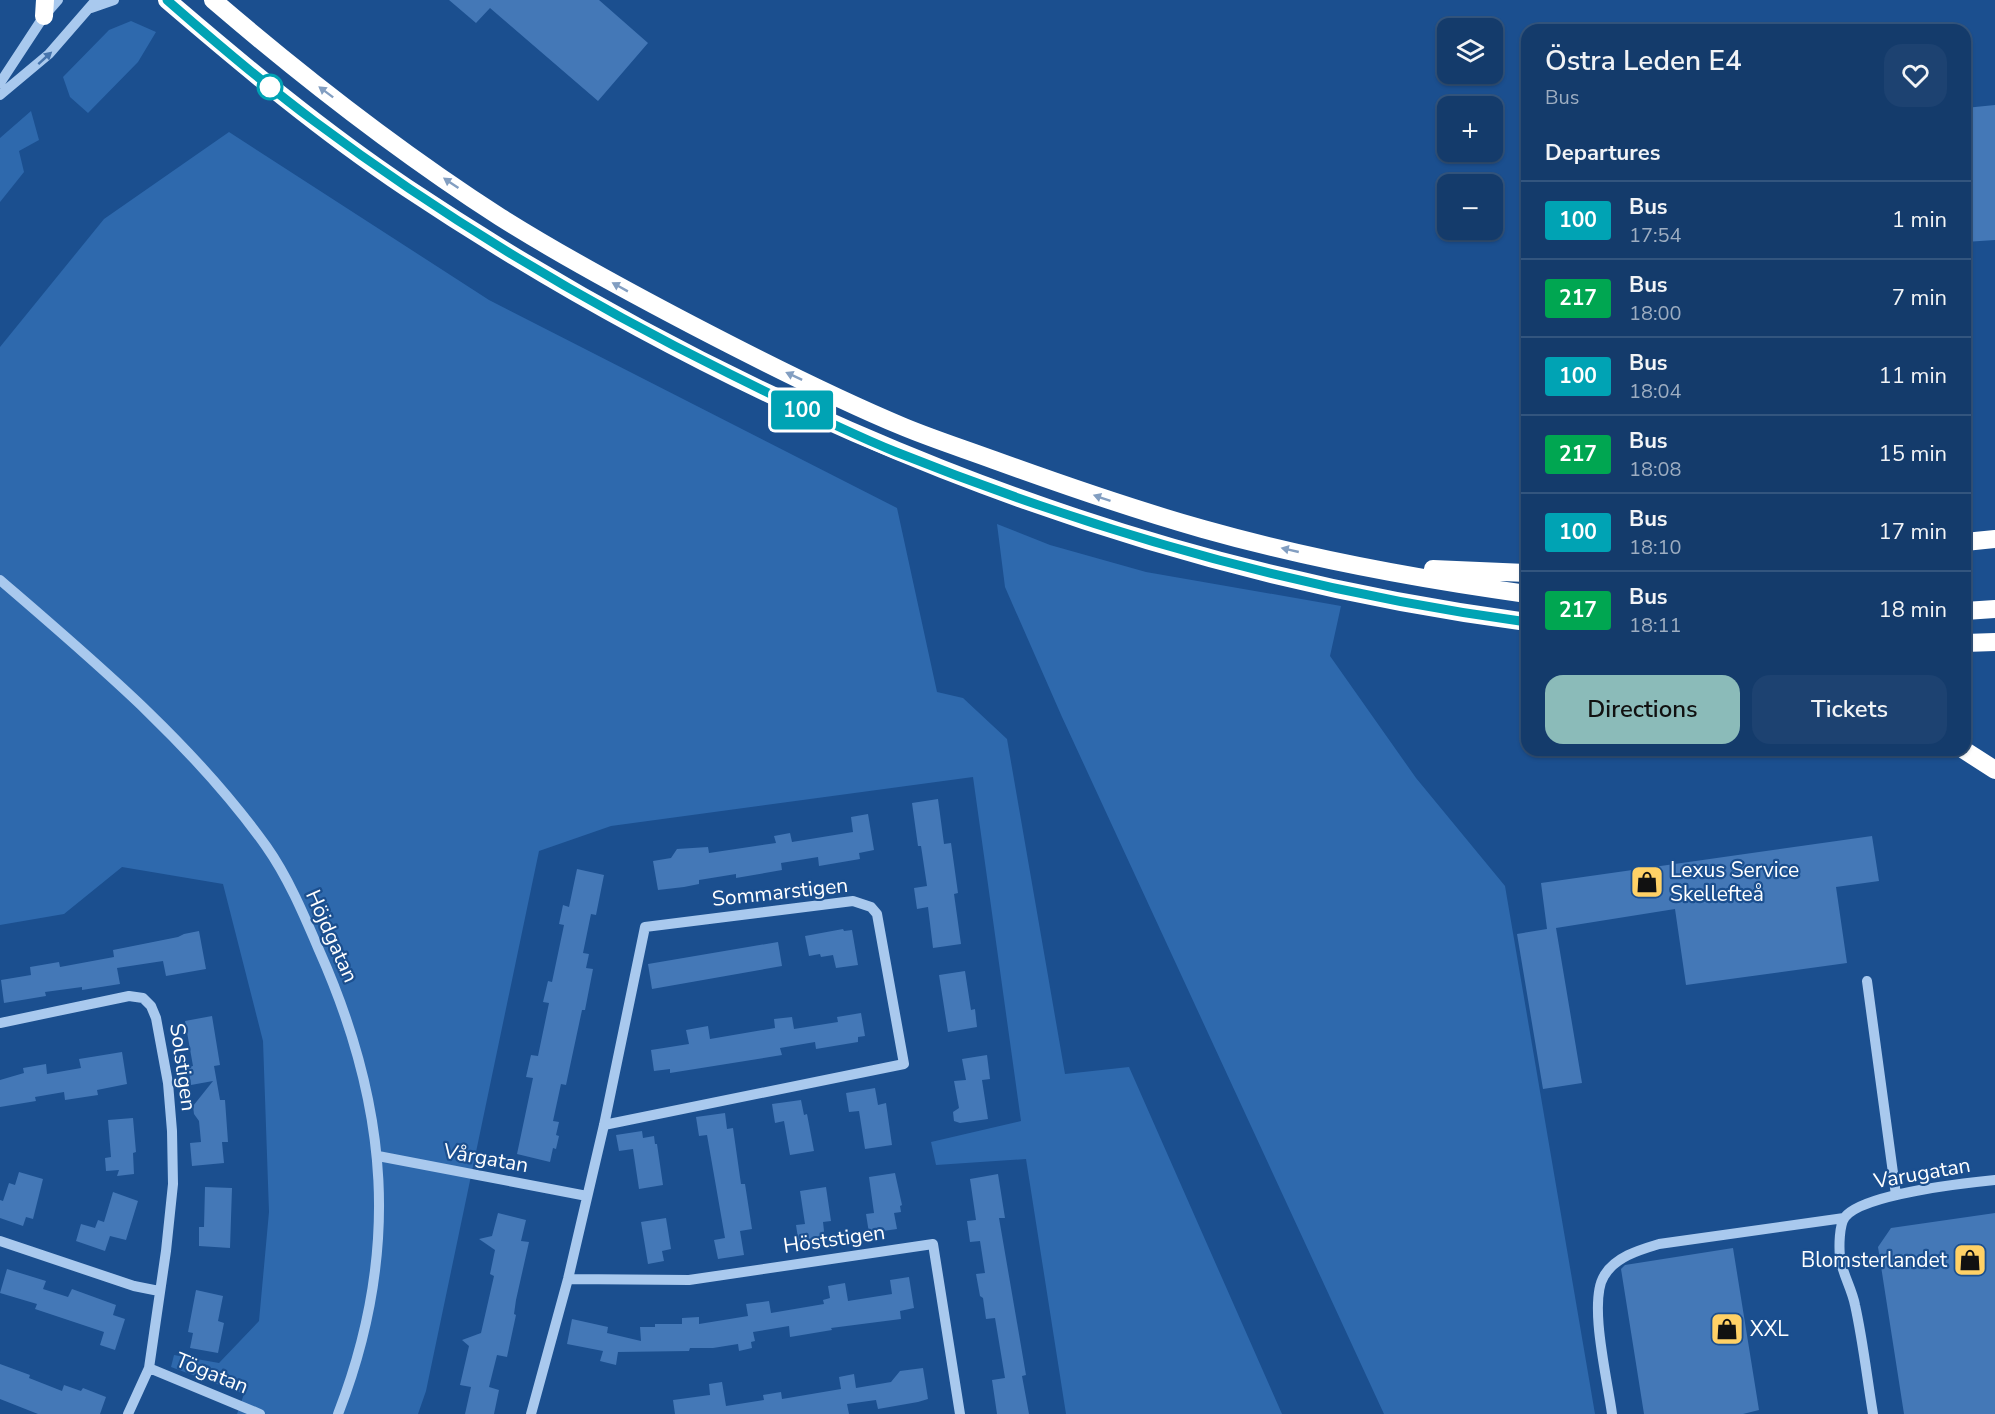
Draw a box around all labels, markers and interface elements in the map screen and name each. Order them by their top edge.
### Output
map controls [1437,18,1503,240]
button: layers [1437,18,1503,84]
text: Östra Leden E4 [1545,42,1742,80]
button: heart [1884,44,1947,107]
one-way arrow [37,51,53,64]
unlabelled marker [257,74,283,100]
text: Bus [1545,84,1579,111]
one-way arrow [319,87,334,99]
button: + [1437,96,1503,162]
text: Departures [1545,138,1660,168]
button: − [1437,174,1503,240]
one-way arrow [443,178,459,189]
text: Bus [1629,192,1668,222]
text: 1 min [1892,205,1947,235]
text: 100 [1559,206,1597,234]
text: 17:54 [1629,222,1682,249]
text: Bus [1629,270,1668,300]
one-way arrow [612,282,629,292]
text: 7 min [1892,283,1947,313]
text: 217 [1559,284,1597,312]
text: 18:00 [1629,300,1682,327]
text: Bus [1629,348,1668,378]
text: 11 min [1879,361,1947,391]
text: 100 [1559,362,1597,390]
one-way arrow [785,372,802,381]
text: 18:04 [1629,378,1682,405]
line badge: 100 [768,390,836,430]
text: 100 [783,396,821,424]
text: Bus [1629,426,1668,456]
text: 15 min [1879,439,1947,469]
text: 217 [1559,440,1597,468]
text: 18:08 [1629,456,1682,483]
one-way arrow [1093,492,1111,502]
text: Bus [1629,504,1668,534]
text: 17 min [1879,517,1947,547]
text: 100 [1559,518,1597,546]
text: 18:10 [1629,534,1682,561]
one-way arrow [1280,545,1299,554]
text: Bus [1629,582,1668,612]
text: 18 min [1879,595,1947,625]
text: 217 [1559,596,1597,624]
text: 18:11 [1629,612,1682,639]
button: Directions [1545,675,1740,744]
button: Tickets [1752,675,1947,744]
place label: Lexus Service Skellefteå [1670,856,1799,908]
shop icon: Lexus Service Skellefteå [1629,864,1665,900]
street label: Sommarstigen [711,871,849,913]
street label: Höjdgatan [299,885,365,987]
street label: Solstigen [163,1021,203,1113]
street label: Vårgatan [440,1137,531,1179]
street label: Varugatan [1871,1151,1972,1195]
street label: Höststigen [781,1218,887,1260]
shop icon: Blomsterlandet [1952,1242,1988,1278]
place label: Blomsterlandet [1801,1246,1948,1274]
shop icon: XXL [1709,1311,1745,1347]
place label: XXL [1750,1315,1789,1343]
street label: Tögatan [171,1346,253,1400]

